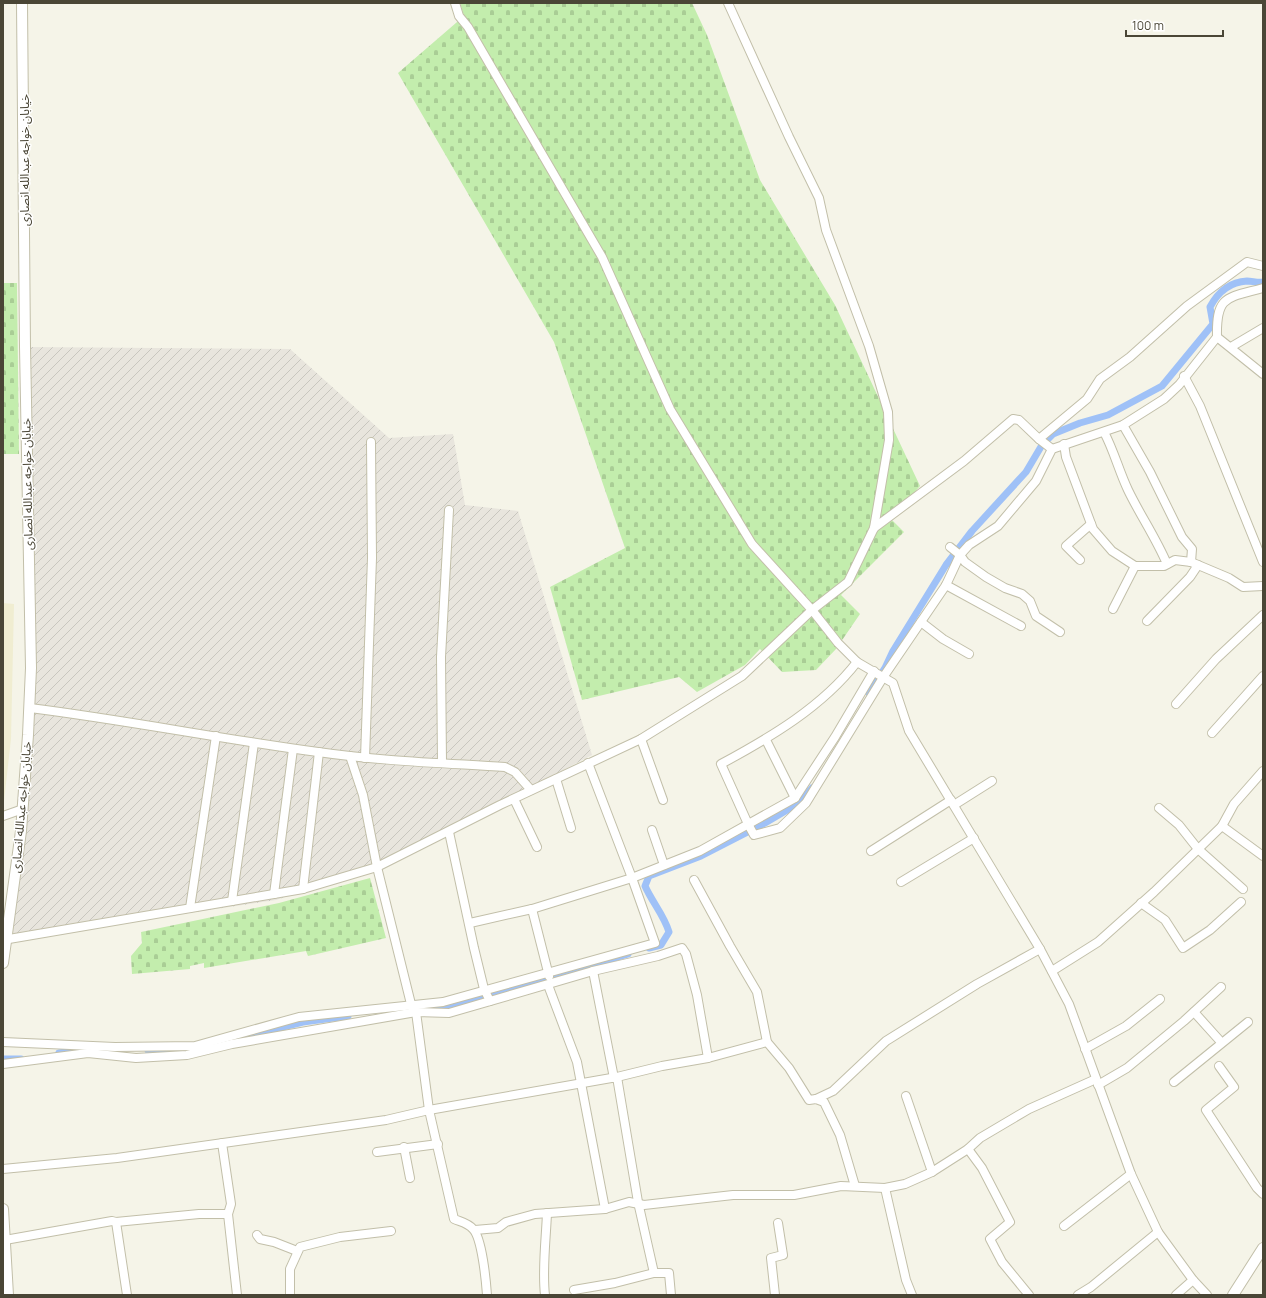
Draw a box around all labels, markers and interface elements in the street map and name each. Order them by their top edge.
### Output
scale bar [1126,12,1223,38]
text: 100 m [1132,17,1164,34]
street label: خیابان خواجه عبدالله انصاری [16,94,33,226]
street label: خیابان خواجه عبدالله انصاری [17,418,37,550]
street label: خیابان خواجه عبدالله انصاری [7,740,35,874]

